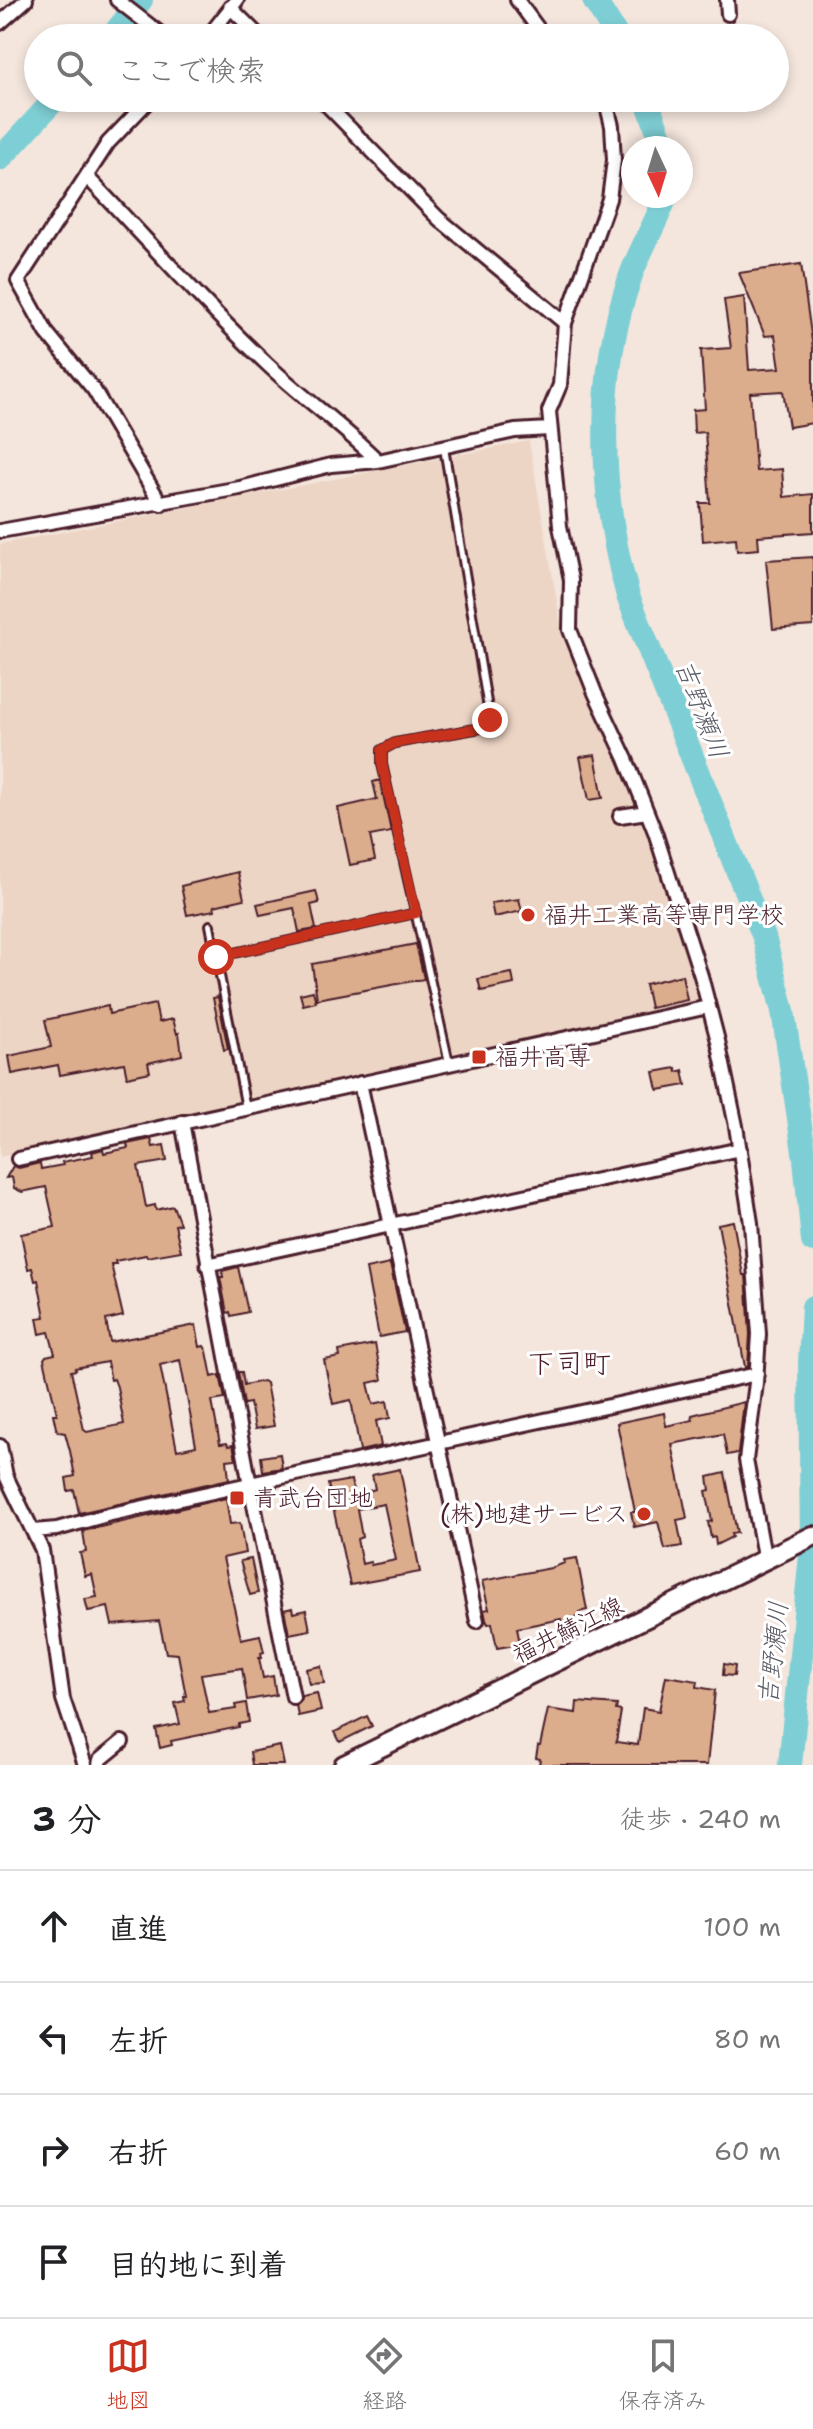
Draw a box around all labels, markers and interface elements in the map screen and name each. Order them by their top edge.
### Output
search box [24,24,789,112]
icon: search [52,46,96,90]
text: ここで検索 [116,50,266,91]
north arrow [621,136,693,208]
water label: 吉野瀬川 [667,654,737,764]
route end [472,702,508,738]
place label: 福井工業高等専門学校 [544,899,784,931]
marker: 福井工業高等専門学校 [519,906,537,924]
route start [198,939,234,975]
place label: 福井高専 [495,1041,591,1073]
marker: 福井高専 [470,1048,488,1066]
district label: 下司町 [527,1344,611,1382]
place label: 青武台団地 [253,1482,373,1514]
marker: 青武台団地 [228,1489,246,1507]
place label: (株)地建サービス [440,1498,628,1530]
marker: (株)地建サービス [635,1505,653,1523]
street label: 福井鯖江線 [507,1589,629,1671]
water label: 吉野瀬川 [750,1599,795,1706]
text: 3 分 [32,1796,102,1842]
text: 徒歩 · 240 m [620,1801,781,1836]
icon: ahead [32,1904,76,1948]
text: 直進 [108,1908,168,1949]
text: 100 m [703,1909,781,1944]
icon: left [32,2016,76,2060]
text: 左折 [108,2020,168,2061]
text: 80 m [714,2021,781,2056]
icon: right [32,2128,76,2172]
text: 右折 [108,2132,168,2173]
text: 60 m [714,2133,781,2168]
icon: arrive [32,2240,76,2284]
text: 目的地に到着 [108,2244,288,2285]
tab: 地図 [106,2334,150,2415]
tab: 経路 [362,2334,407,2415]
tab: 保存済み [619,2334,707,2415]

